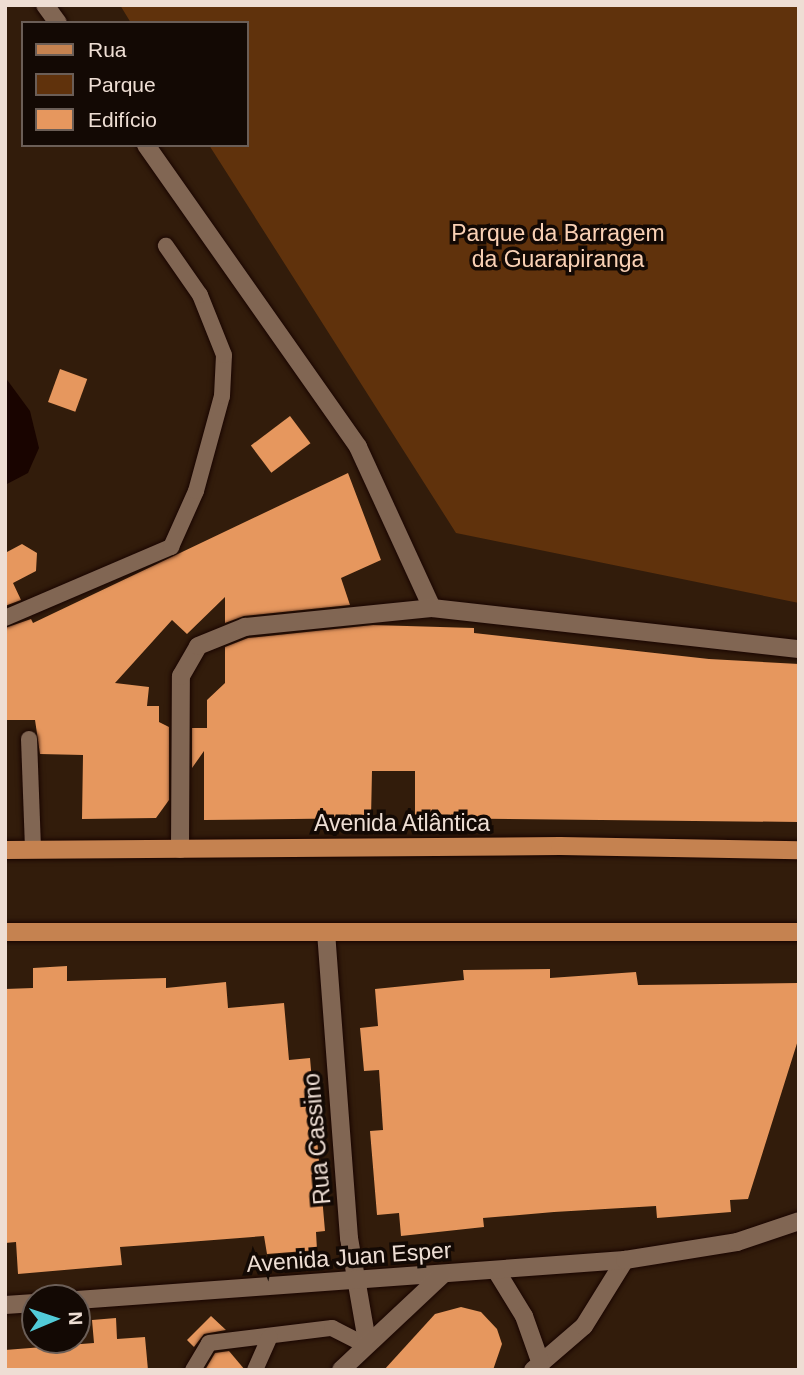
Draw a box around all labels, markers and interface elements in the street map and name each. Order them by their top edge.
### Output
legend [21,21,248,147]
text: Rua [88,38,127,61]
text: Parque [88,73,156,96]
text: Edifício [88,108,157,131]
park label: Parque da Barragem da Guarapiranga [451,219,665,273]
street label: Avenida Atlântica [313,809,491,837]
street label: Rua Cassino [298,1072,336,1206]
street label: Avenida Juan Esper [246,1236,452,1278]
north arrow [21,1284,91,1354]
text: N [65,1311,86,1326]

